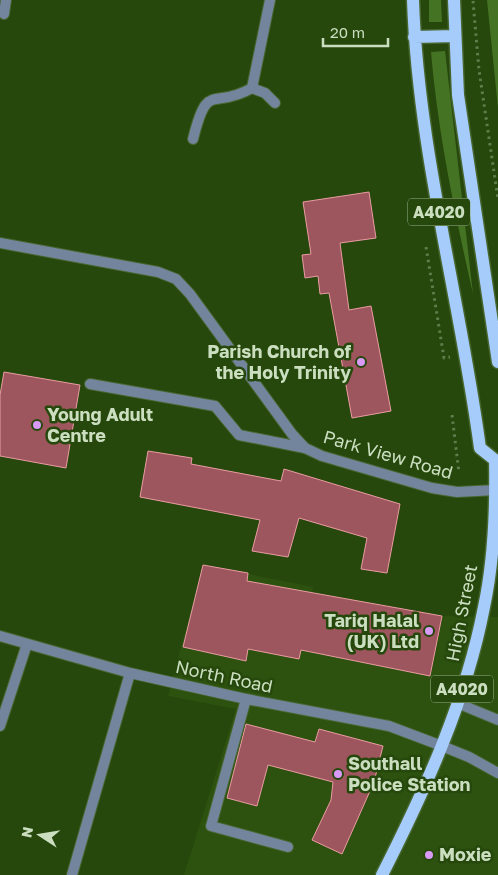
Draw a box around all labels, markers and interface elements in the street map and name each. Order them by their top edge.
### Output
scale bar [323,15,388,47]
text: 20 m [330,23,365,41]
road number: A4020 [408,198,470,226]
place label: Parish Church of the Holy Trinity [207,340,351,383]
marker: Parish Church of the Holy Trinity [355,356,367,368]
place label: Young Adult Centre [47,403,153,446]
marker: Young Adult Centre [31,419,43,431]
street label: Park View Road [321,425,456,483]
street label: High Street [441,562,481,663]
place label: Tariq Halal (UK) Ltd [324,609,419,652]
marker: Tariq Halal (UK) Ltd [423,625,435,637]
street label: North Road [174,655,275,697]
road number: A4020 [431,676,493,702]
place label: Southall Police Station [348,752,471,795]
marker: Southall Police Station [332,768,344,780]
north arrow [15,810,65,860]
text: N [17,825,36,839]
place label: Moxie [439,843,492,865]
marker: Moxie [423,849,435,861]

